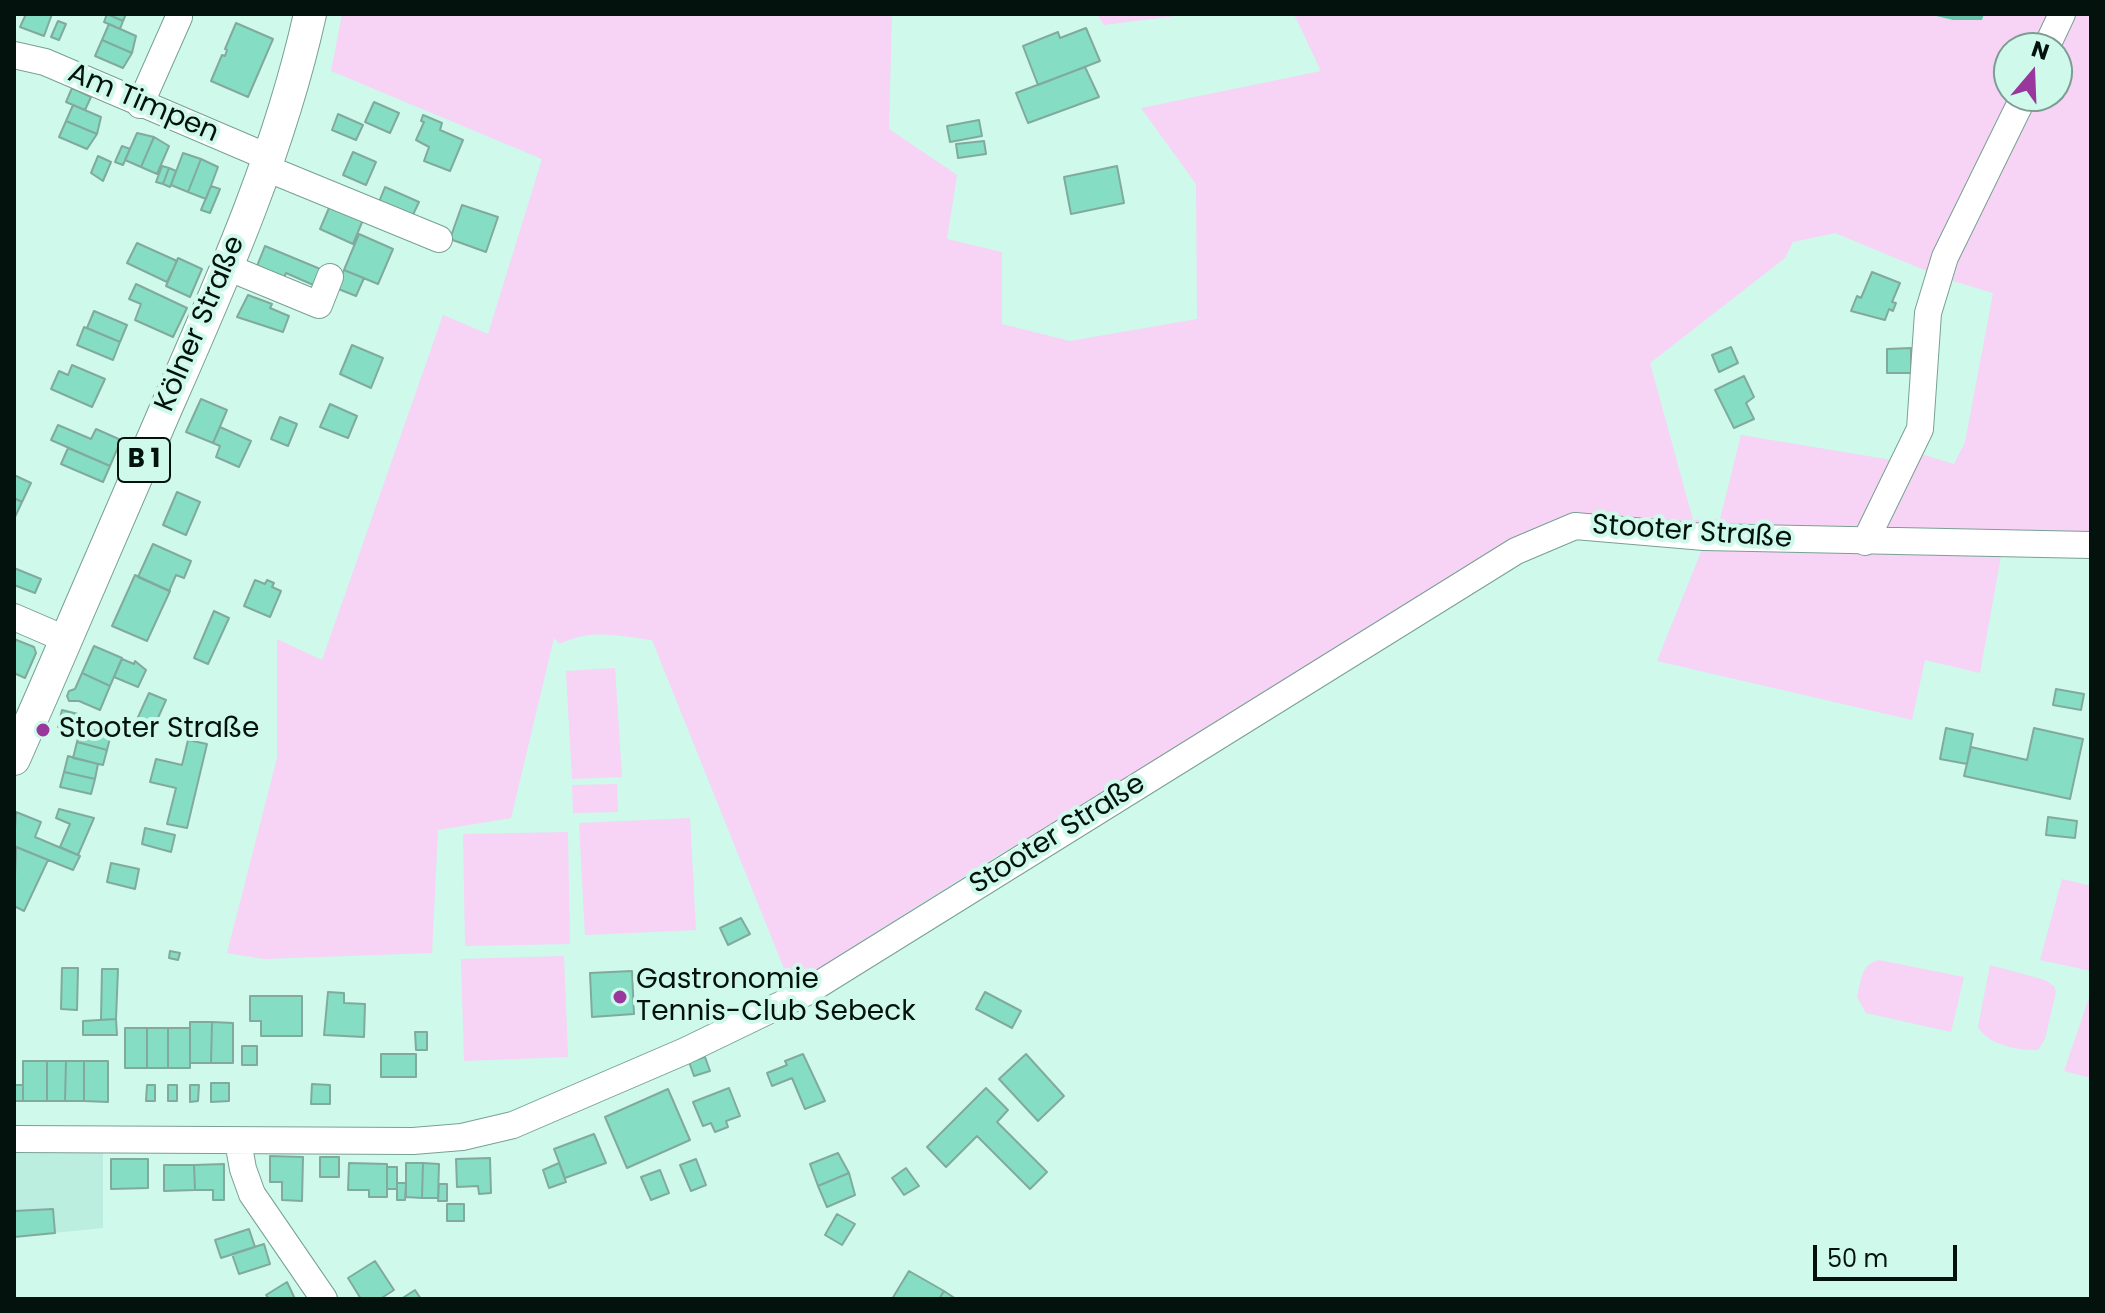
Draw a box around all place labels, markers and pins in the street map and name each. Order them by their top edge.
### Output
place label: Stooter Straße [59,713,259,747]
marker: Stooter Straße [34,721,52,739]
place label: Gastronomie Tennis-Club Sebeck [636,964,916,1030]
marker: Gastronomie Tennis-Club Sebeck [611,988,629,1006]

